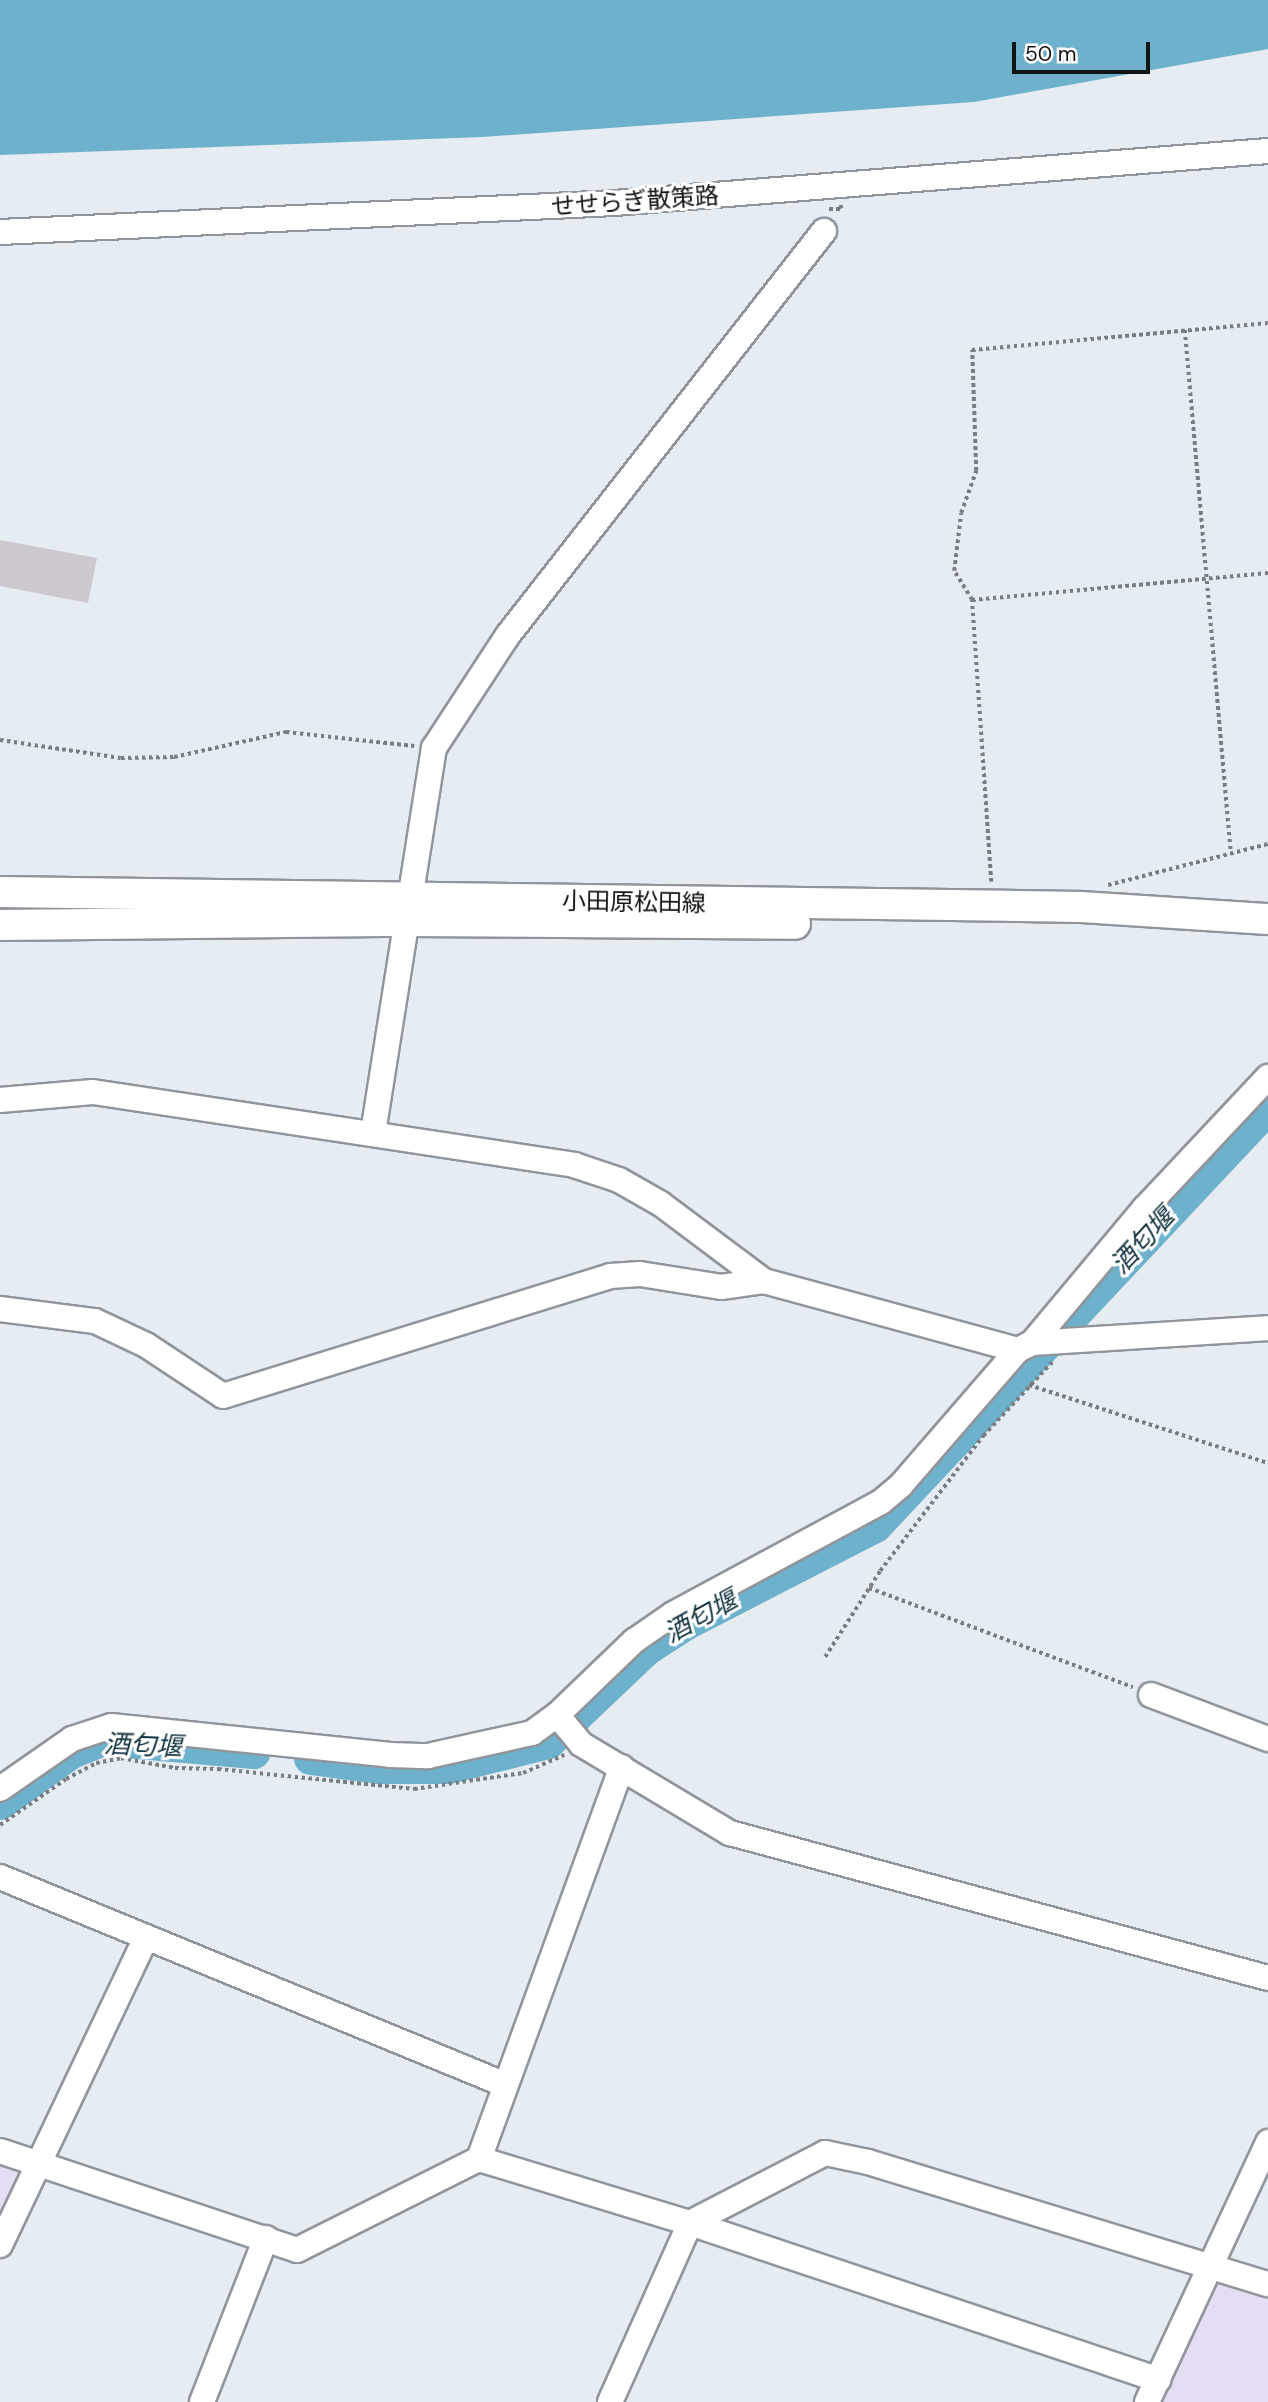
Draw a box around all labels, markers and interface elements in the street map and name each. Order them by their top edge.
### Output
scale bar [1016,28,1154,72]
text: 50 m [1025,40,1076,68]
street label: せせらぎ散策路 [550,181,720,221]
street label: 小田原松田線 [562,886,706,918]
water label: 酒匂堰 [1105,1202,1181,1280]
water label: 酒匂堰 [659,1584,743,1650]
water label: 酒匂堰 [103,1729,183,1763]

